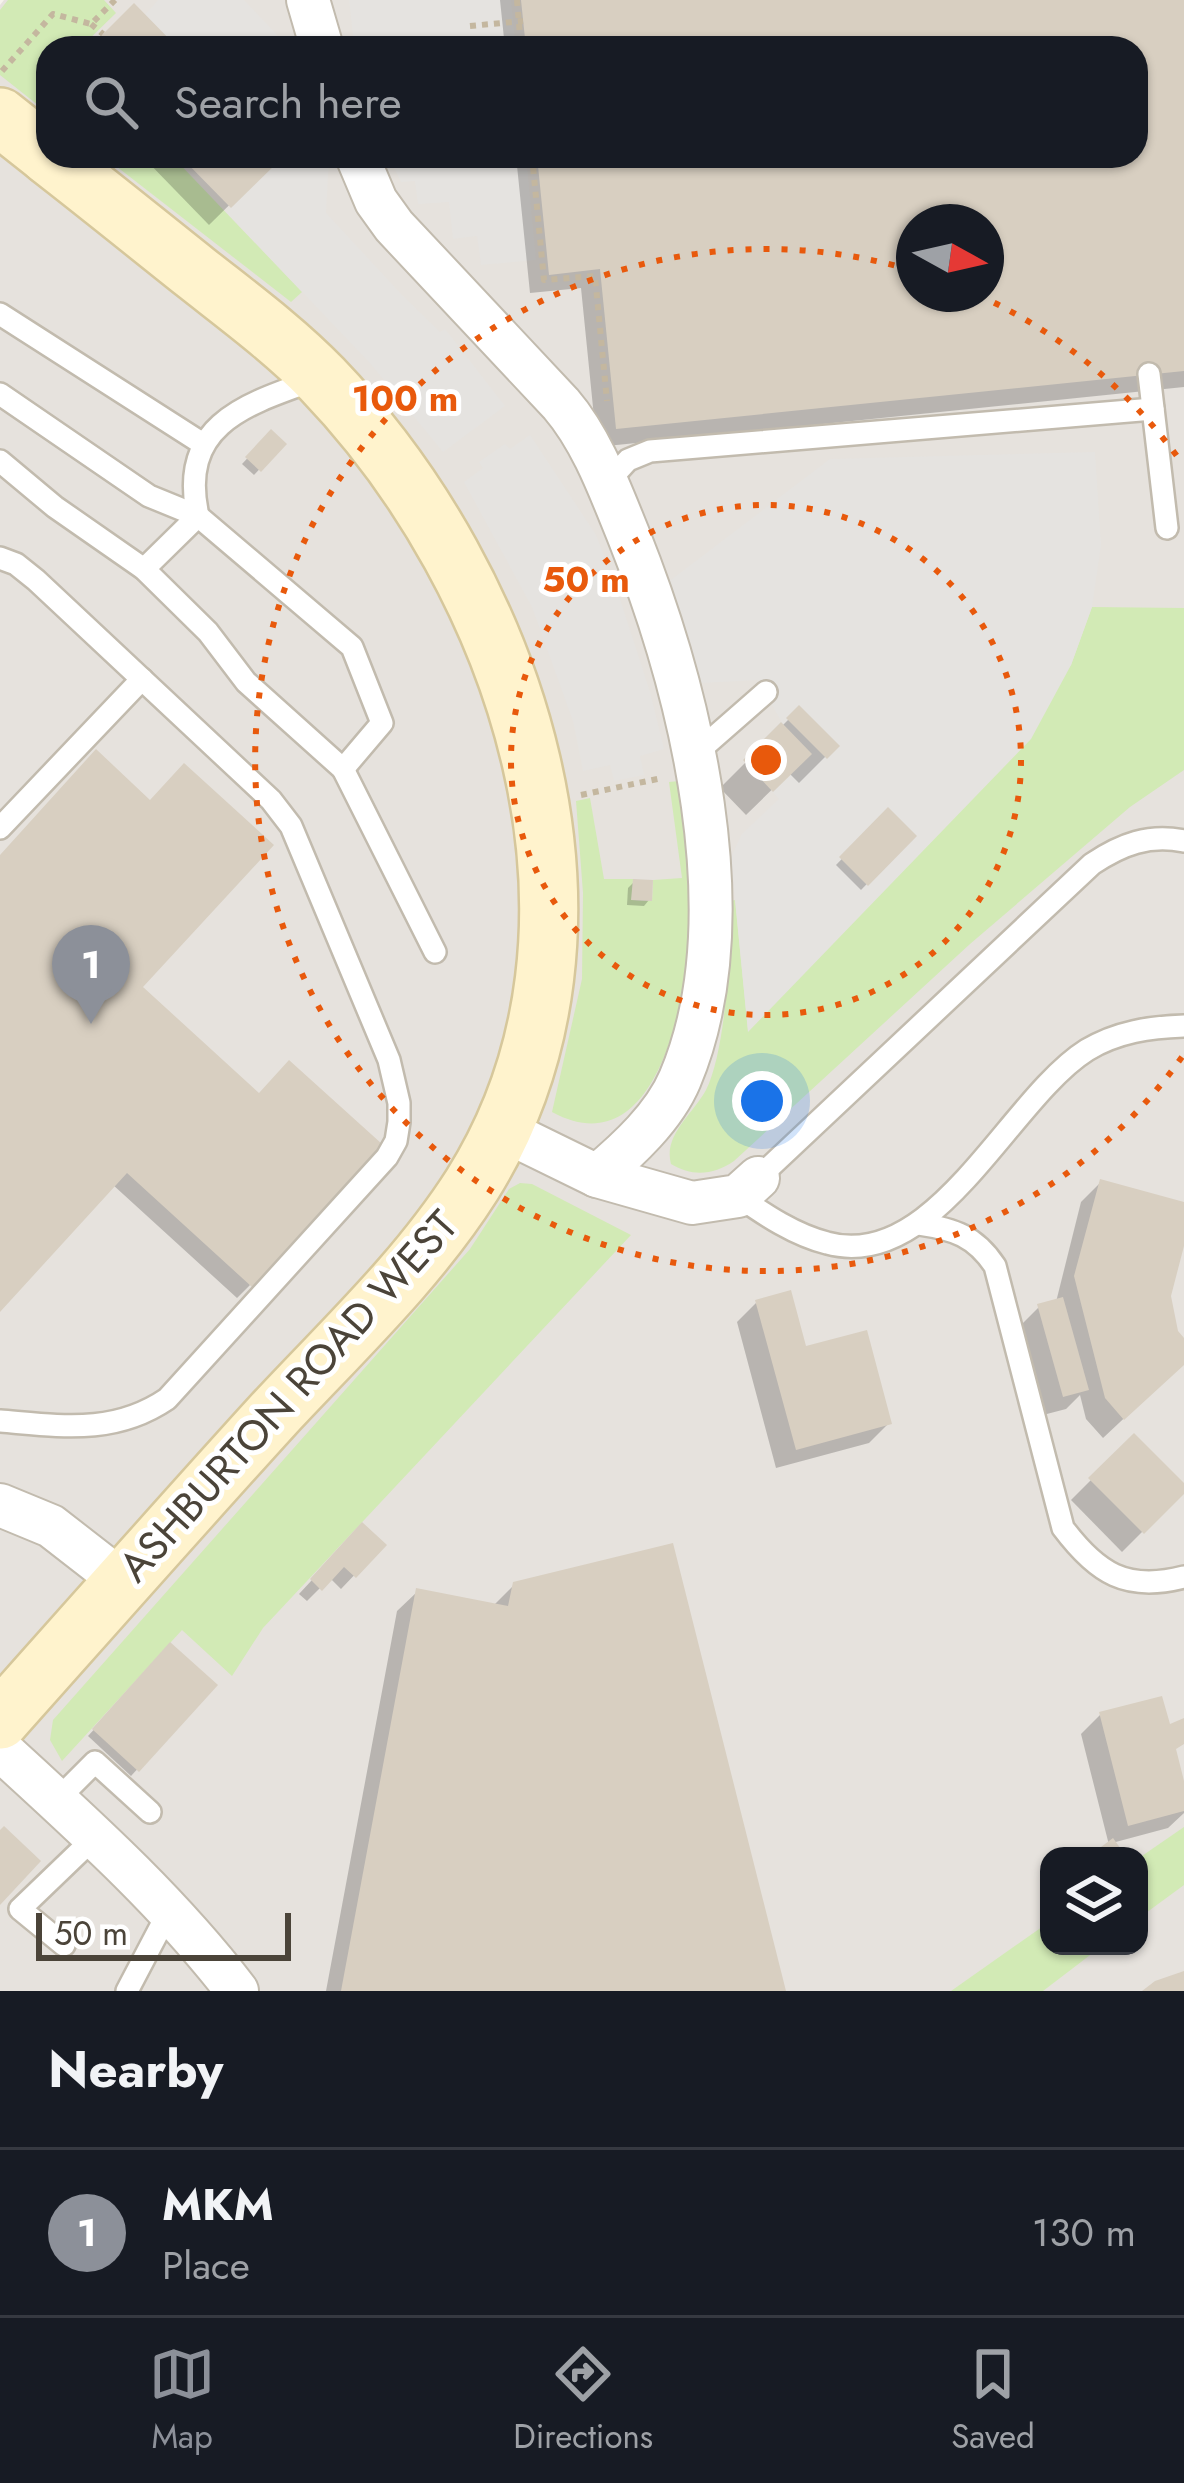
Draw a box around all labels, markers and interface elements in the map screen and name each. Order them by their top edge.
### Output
search box [36,36,1148,168]
icon: search [78,69,144,135]
text: Search here [174,70,402,135]
north arrow [896,204,1004,312]
text: 100 m [352,372,458,424]
text: 50 m [542,553,630,605]
centre of rings [745,739,787,781]
pin: 1 [52,925,130,1024]
your location [732,1071,792,1131]
street label: ASHBURTON ROAD WEST [104,1196,472,1595]
map controls [1040,1847,1148,1955]
button: layers [1040,1847,1148,1955]
scale bar [36,1907,291,1960]
text: 50 m [54,1910,128,1957]
text: Nearby [48,2032,223,2106]
text: MKM [162,2172,274,2237]
text: 1 [77,2204,97,2261]
text: 130 m [1032,2204,1136,2261]
text: Place [162,2237,250,2294]
tab: Map [149,2341,215,2460]
tab: Directions [513,2341,653,2460]
tab: Saved [951,2341,1035,2460]

